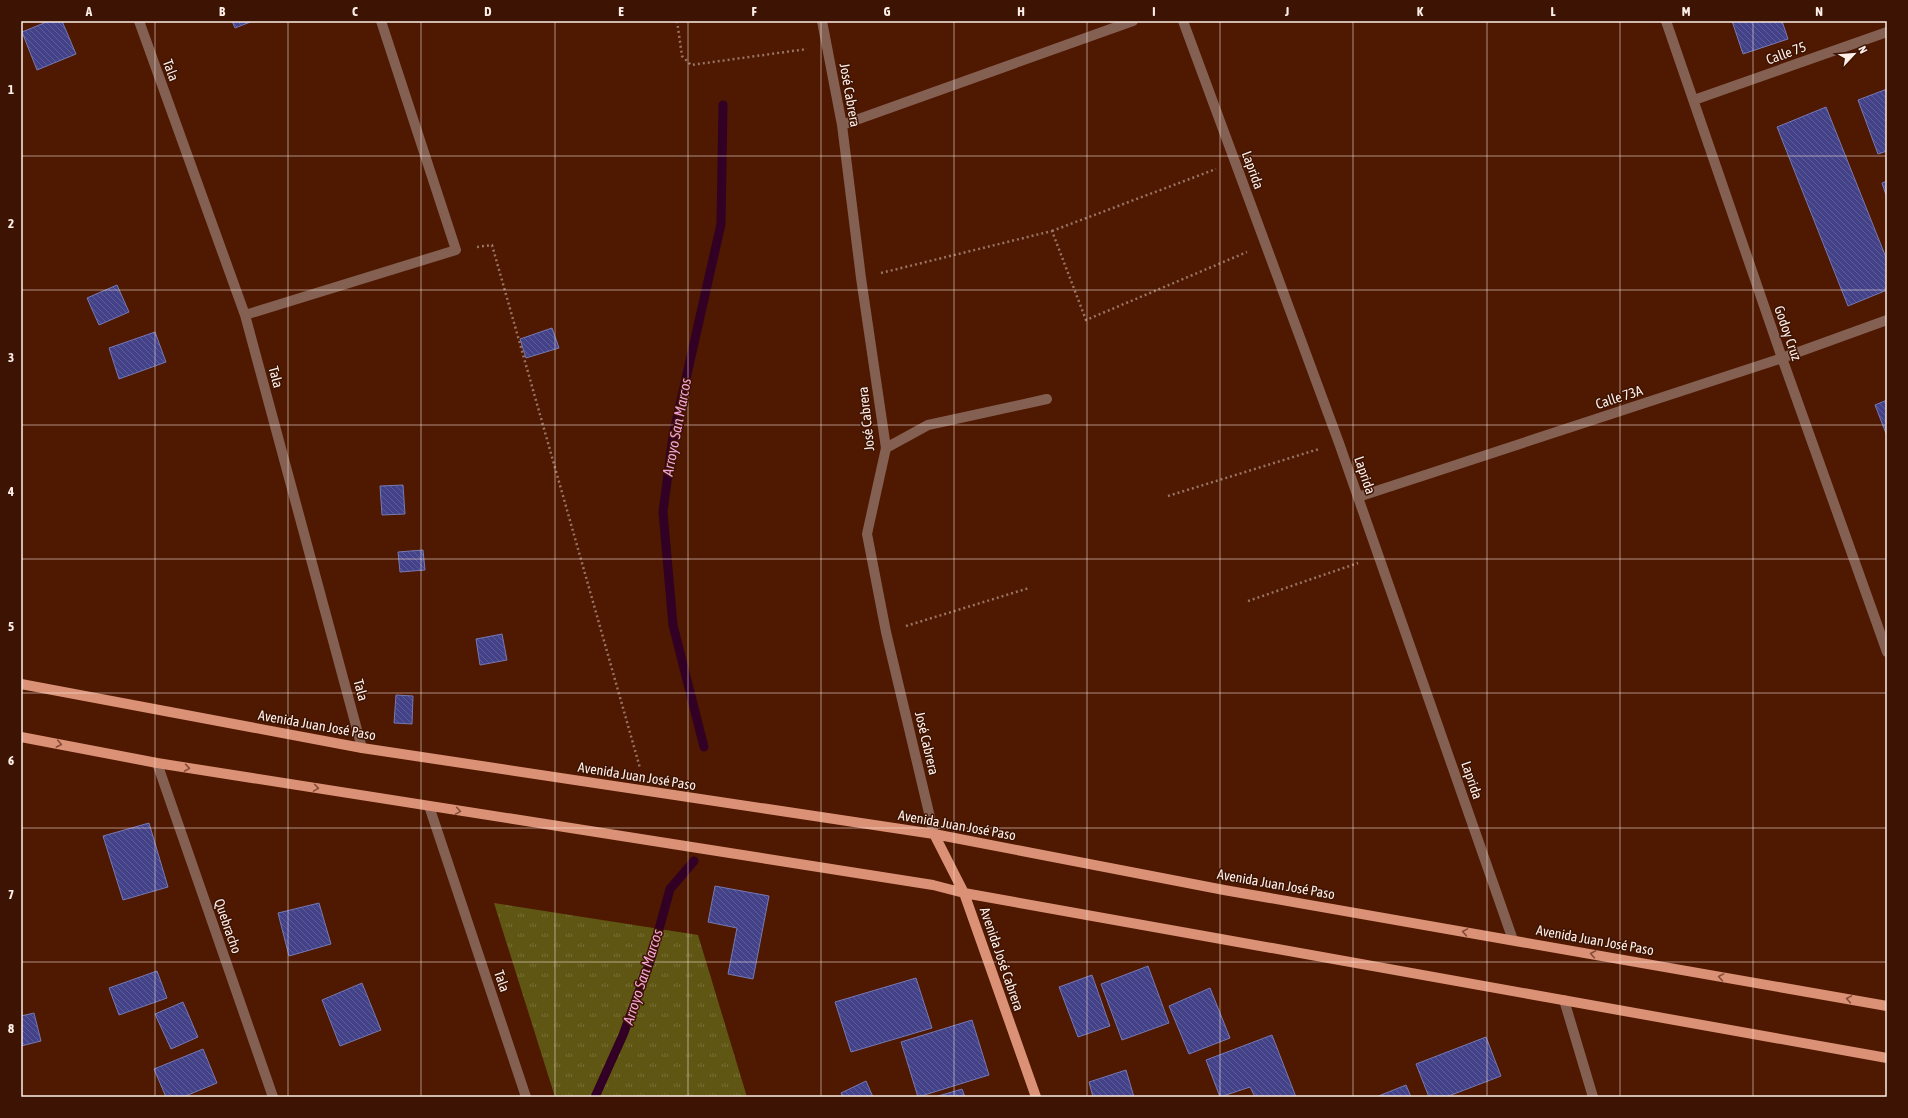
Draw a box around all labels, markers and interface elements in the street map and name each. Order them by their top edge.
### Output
text: A [85,4,93,19]
text: B [219,4,226,19]
text: C [352,4,358,19]
text: D [484,4,492,19]
text: E [618,4,624,19]
text: F [751,4,757,19]
text: G [884,4,891,19]
text: H [1017,4,1025,19]
text: I [1152,4,1156,19]
text: J [1284,4,1289,19]
text: K [1417,4,1424,19]
text: L [1550,4,1556,19]
text: M [1682,4,1691,19]
text: N [1815,4,1823,19]
north arrow [1834,34,1874,74]
street label: Calle 75 [1764,38,1808,68]
text: N [1856,44,1870,55]
street label: Tala [160,57,182,83]
street label: José Cabrera [837,62,863,128]
text: 1 [8,82,14,97]
street label: Laprida [1239,149,1267,191]
text: 2 [8,216,14,231]
street label: Godoy Cruz [1771,303,1805,363]
text: 3 [8,350,14,365]
street label: Tala [265,364,287,390]
water label: Arroyo San Marcos [659,377,694,478]
street label: Calle 73A [1594,382,1645,412]
street label: José Cabrera [855,386,877,452]
street label: Laprida [1351,454,1379,496]
text: 4 [7,484,14,499]
text: 5 [8,619,14,634]
street label: Tala [350,677,372,703]
street label: Avenida Juan José Paso [257,707,377,743]
street label: José Cabrera [912,710,942,776]
one-way arrow [56,740,62,748]
text: 6 [8,753,14,768]
street label: Avenida Juan José Paso [577,759,697,793]
street label: Laprida [1458,759,1486,801]
one-way arrow [184,763,190,772]
one-way arrow [312,783,319,792]
one-way arrow [455,806,461,815]
street label: Avenida Juan José Paso [897,807,1017,843]
street label: Avenida Juan José Paso [1216,866,1336,902]
text: 7 [8,887,14,902]
street label: Quebracho [211,897,245,955]
street label: Avenida José Cabrera [977,905,1027,1013]
street label: Avenida Juan José Paso [1535,922,1655,958]
water label: Arroyo San Marcos [619,927,666,1028]
one-way arrow [1461,928,1468,937]
one-way arrow [1589,950,1596,959]
street label: Tala [491,968,513,994]
one-way arrow [1717,973,1724,982]
one-way arrow [1845,996,1852,1004]
text: 8 [8,1021,14,1036]

